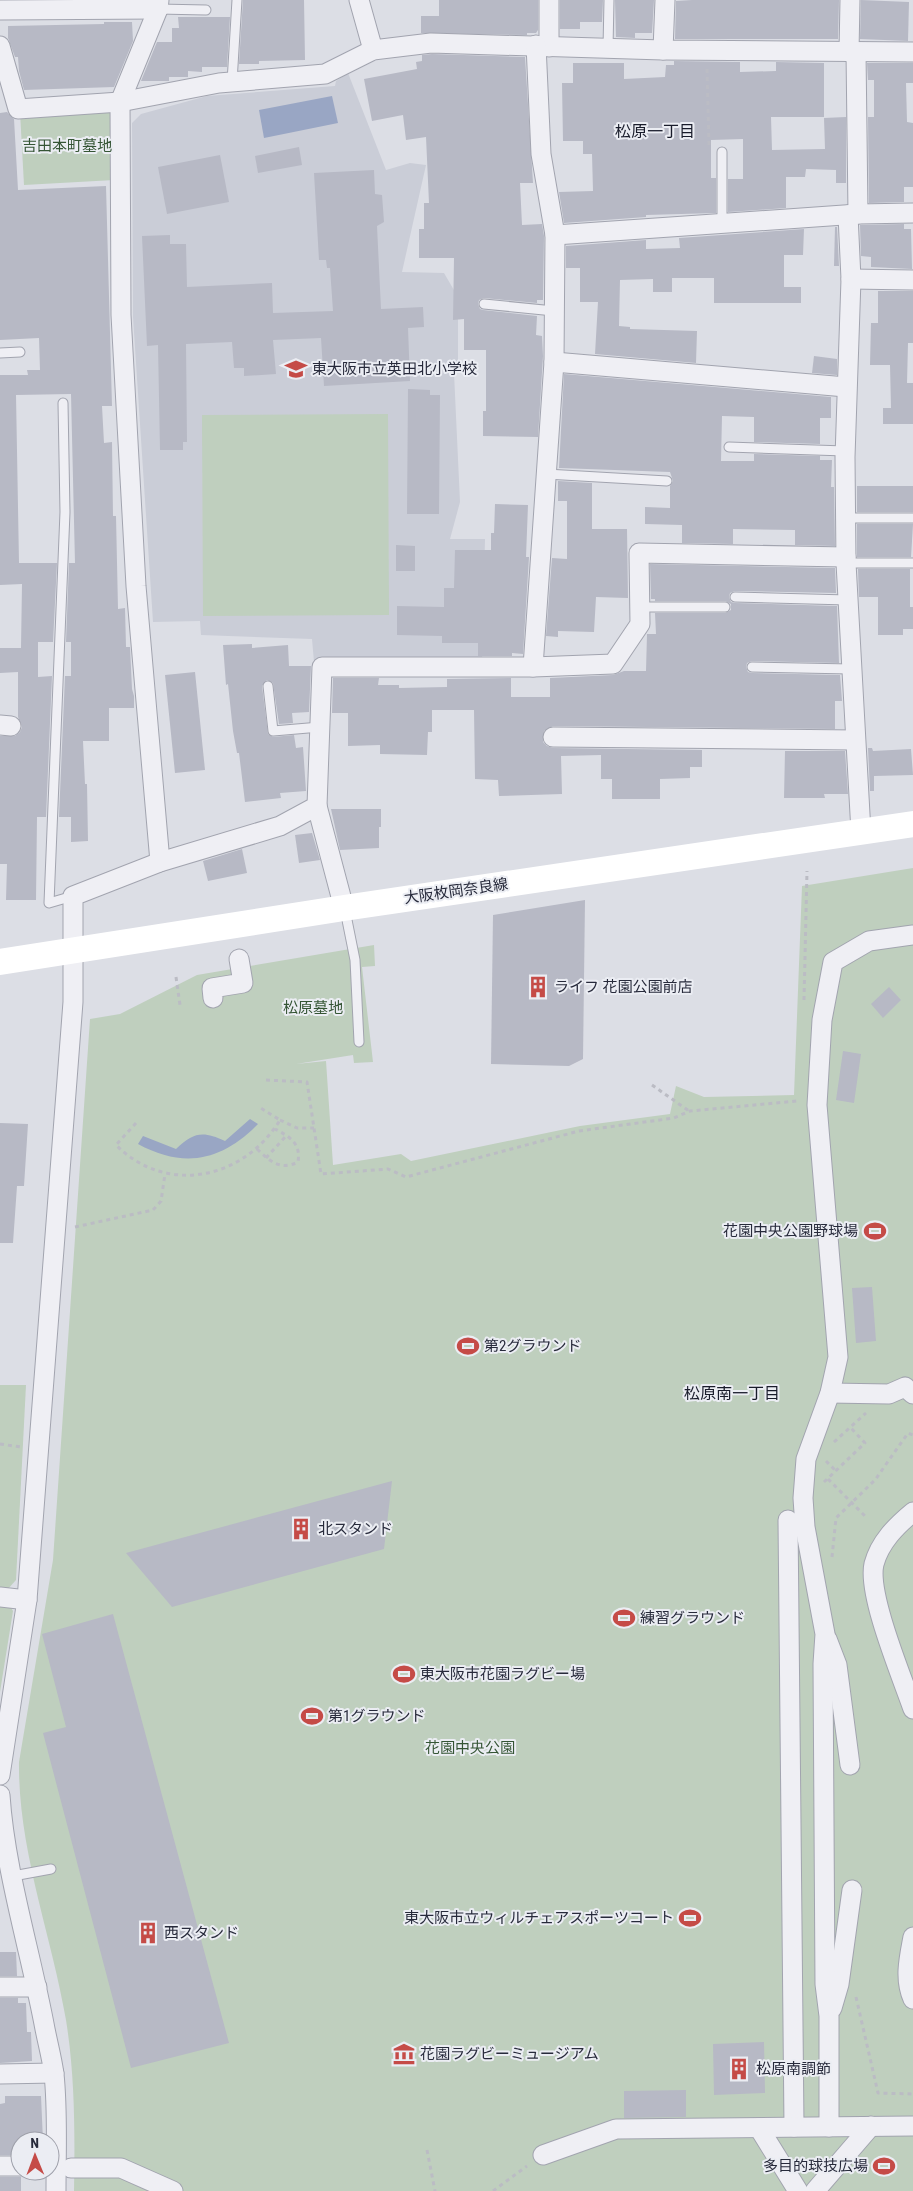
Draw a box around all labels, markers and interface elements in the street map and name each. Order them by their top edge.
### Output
district label: 松原一丁目 [615,122,695,141]
park label: 吉田本町墓地 [22,137,112,155]
school or university icon: 東大阪市立英田北小学校 [283,356,309,382]
place label: 東大阪市立英田北小学校 [312,360,477,378]
street label: 大阪枚岡奈良線 [403,875,509,907]
building icon: ライフ 花園公園前店 [525,974,551,1000]
place label: ライフ 花園公園前店 [554,978,692,996]
park label: 松原墓地 [283,999,343,1017]
sports icon: 花園中央公園野球場 [862,1218,888,1244]
place label: 花園中央公園野球場 [723,1222,858,1240]
sports icon: 第2グラウンド [455,1333,481,1359]
place label: 第2グラウンド [484,1337,581,1355]
district label: 松原南一丁目 [684,1384,780,1403]
building icon: 北スタンド [288,1516,314,1542]
place label: 北スタンド [318,1520,393,1538]
sports icon: 練習グラウンド [611,1605,637,1631]
place label: 練習グラウンド [640,1609,745,1627]
sports icon: 東大阪市花園ラグビー場 [391,1661,417,1687]
place label: 東大阪市花園ラグビー場 [420,1665,585,1683]
sports icon: 第1グラウンド [299,1703,325,1729]
place label: 第1グラウンド [328,1707,425,1725]
park label: 花園中央公園 [425,1739,515,1757]
sports icon: 東大阪市立ウィルチェアスポーツコート [677,1905,703,1931]
place label: 東大阪市立ウィルチェアスポーツコート [404,1909,674,1927]
building icon: 西スタンド [135,1920,161,1946]
place label: 西スタンド [164,1924,239,1942]
museum icon: 花園ラグビーミュージアム [391,2041,417,2067]
place label: 花園ラグビーミュージアム [420,2045,599,2063]
building icon: 松原南調節 [726,2056,752,2082]
place label: 松原南調節 [756,2060,831,2078]
north arrow [10,2131,60,2181]
text: N [30,2135,39,2151]
sports icon: 多目的球技広場 [871,2153,897,2179]
place label: 多目的球技広場 [763,2157,868,2175]

